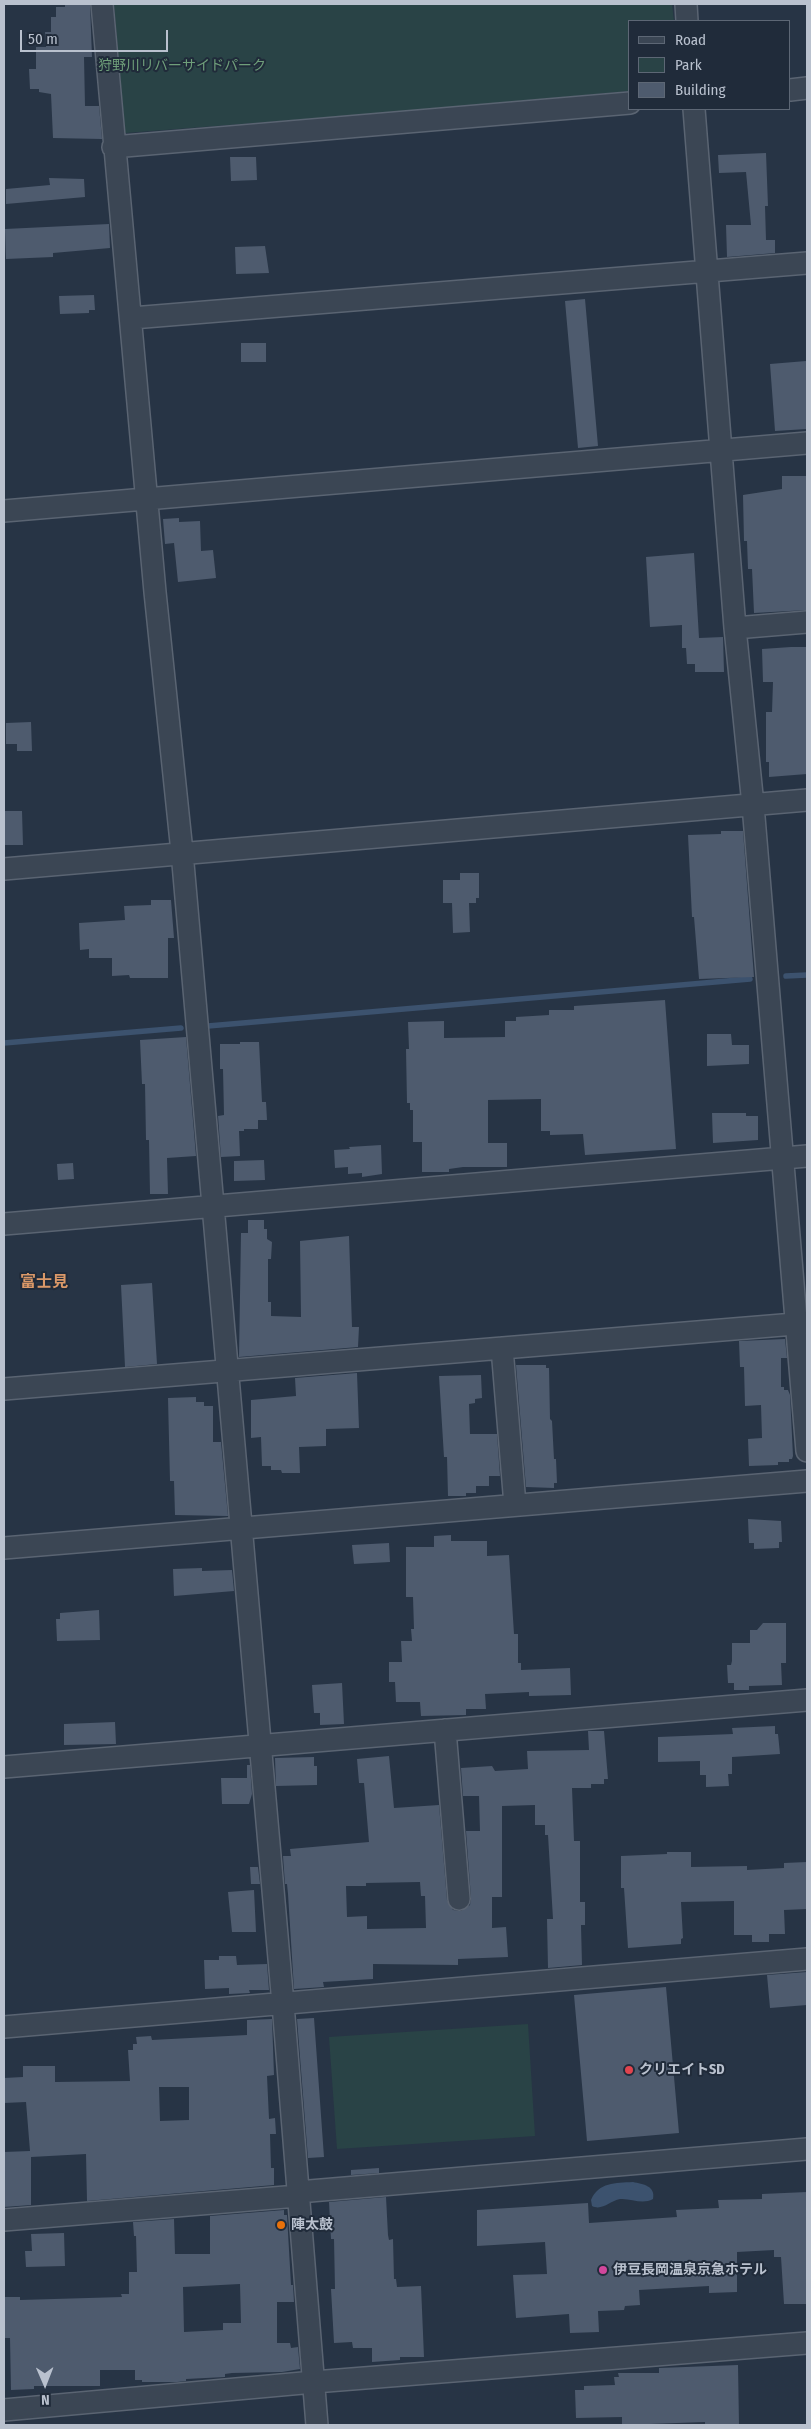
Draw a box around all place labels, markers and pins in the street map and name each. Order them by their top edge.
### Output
place label: クリエイトSD [639,2062,725,2078]
marker: クリエイトSD [623,2064,635,2076]
place label: 陣太鼓 [291,2217,333,2233]
marker: 陣太鼓 [275,2219,287,2231]
place label: 伊豆長岡温泉京急ホテル [613,2262,767,2278]
marker: 伊豆長岡温泉京急ホテル [597,2264,609,2276]

